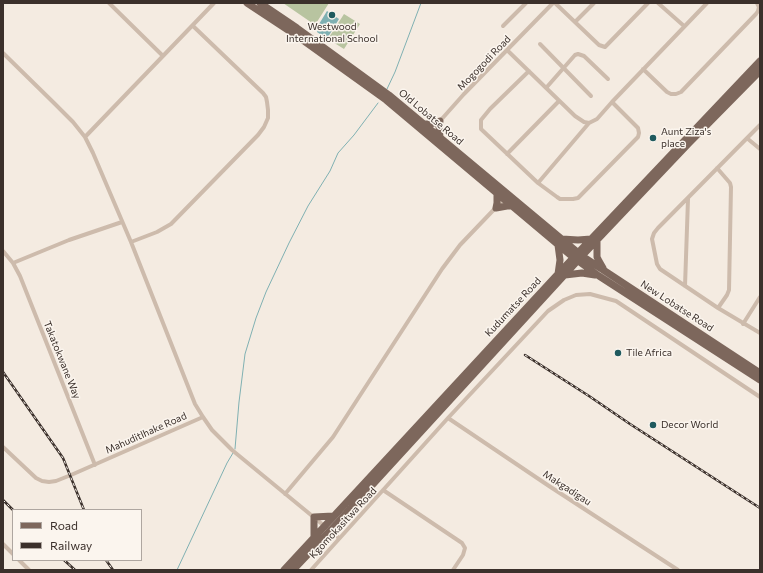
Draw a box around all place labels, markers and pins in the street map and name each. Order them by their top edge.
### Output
marker: Westwood International School [327,10,337,20]
place label: Westwood International School [286,21,378,44]
place label: Aunt Ziza's place [661,126,711,150]
marker: Aunt Ziza's place [648,133,658,143]
place label: Tile Africa [626,347,672,359]
marker: Tile Africa [613,348,623,358]
place label: Decor World [661,419,718,431]
marker: Decor World [648,420,658,430]

